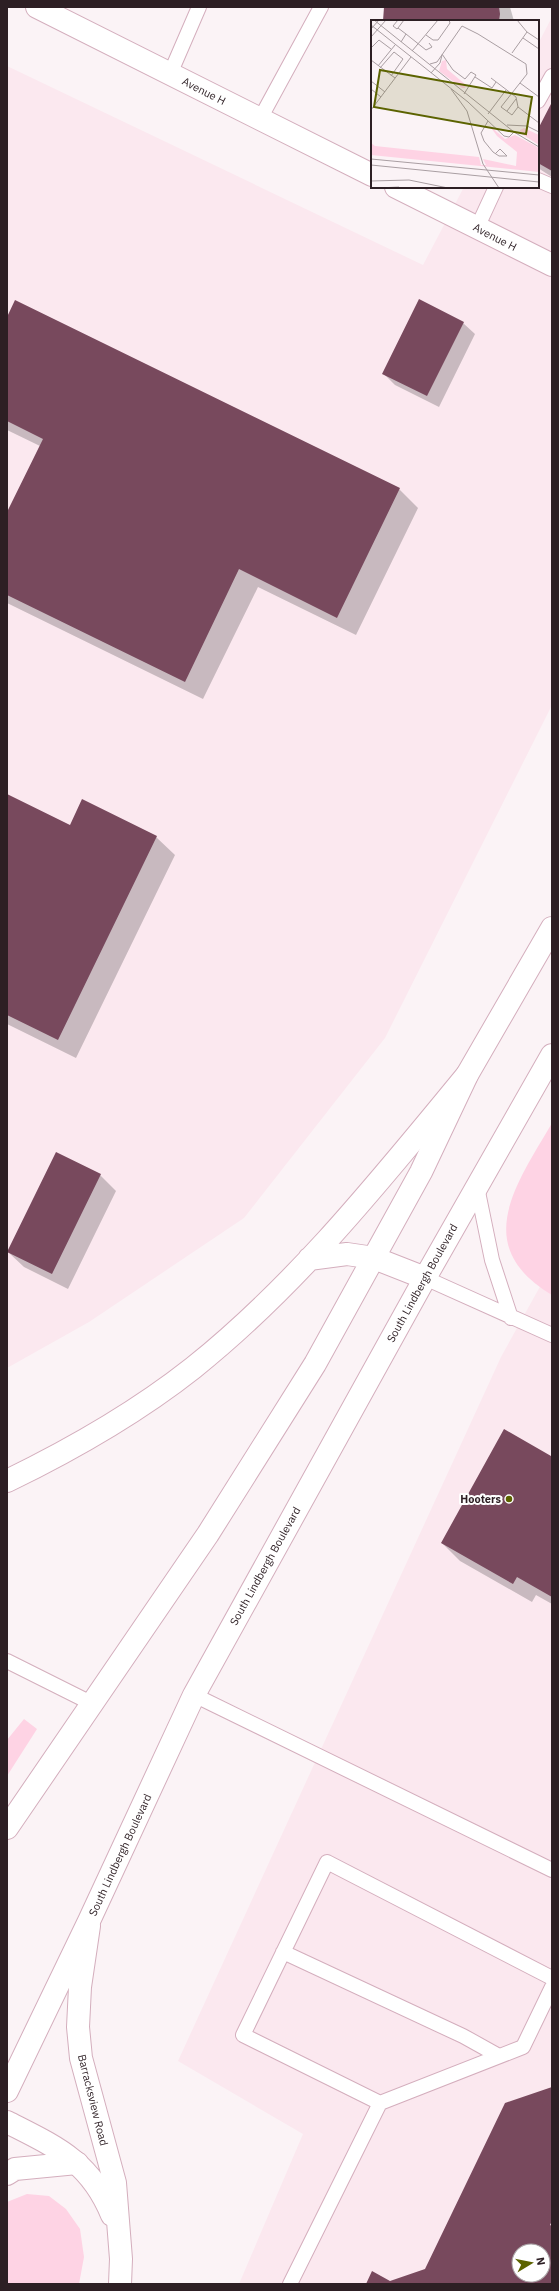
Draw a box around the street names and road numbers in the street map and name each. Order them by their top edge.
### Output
street label: Avenue H [180,74,228,108]
street label: Avenue H [471,220,519,254]
street label: South Lindbergh Boulevard [384,1221,460,1345]
street label: South Lindbergh Boulevard [227,1504,303,1628]
street label: South Lindbergh Boulevard [85,1792,155,1918]
street label: Barracksview Road [75,2053,111,2147]

